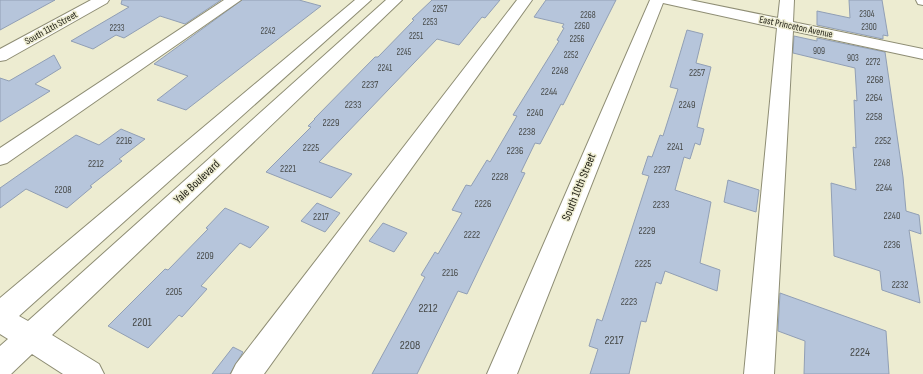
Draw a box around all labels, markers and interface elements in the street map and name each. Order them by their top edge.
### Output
house number: 2257 [433,4,448,15]
street label: South 11th Street [23,9,79,47]
house number: 2304 [859,9,875,20]
house number: 2268 [580,10,596,21]
street label: East Princeton Avenue [758,13,834,41]
house number: 2253 [423,17,438,28]
house number: 2260 [574,21,590,32]
house number: 2300 [861,22,877,33]
house number: 2233 [110,23,125,34]
house number: 2242 [261,26,276,37]
house number: 2251 [409,31,424,42]
house number: 2256 [570,34,585,45]
house number: 909 [813,46,825,57]
house number: 2245 [397,47,412,58]
house number: 2252 [564,50,579,61]
house number: 903 [847,53,859,64]
house number: 2272 [866,57,881,68]
house number: 2241 [378,63,393,74]
house number: 2248 [552,65,568,77]
house number: 2257 [689,67,705,79]
house number: 2268 [866,74,884,86]
house number: 2237 [362,79,378,91]
house number: 2244 [541,86,557,98]
house number: 2264 [866,92,882,104]
house number: 2233 [345,99,361,111]
house number: 2249 [679,99,695,111]
house number: 2240 [527,107,543,119]
house number: 2258 [866,111,882,123]
house number: 2229 [323,117,339,129]
house number: 2238 [519,126,535,138]
house number: 2216 [116,135,132,147]
house number: 2252 [875,135,891,147]
house number: 2241 [667,141,683,153]
house number: 2225 [303,142,319,154]
house number: 2236 [507,145,523,157]
street label: South 10th Street [559,151,599,223]
street label: Yale Boulevard [171,157,223,207]
house number: 2248 [874,157,890,169]
house number: 2212 [88,158,104,170]
house number: 2221 [280,163,296,175]
house number: 2237 [654,164,670,176]
house number: 2228 [492,171,508,183]
house number: 2244 [876,182,892,194]
house number: 2208 [54,184,72,196]
house number: 2226 [475,198,491,210]
house number: 2233 [653,199,669,211]
house number: 2240 [884,210,900,222]
house number: 2217 [313,211,329,223]
house number: 2229 [639,225,655,237]
house number: 2222 [464,229,480,241]
house number: 2236 [884,239,900,251]
house number: 2209 [196,250,214,262]
house number: 2225 [635,258,651,270]
house number: 2216 [442,267,458,279]
house number: 2232 [892,279,908,291]
house number: 2205 [166,286,182,298]
house number: 2223 [621,296,637,308]
house number: 2212 [418,301,438,316]
house number: 2201 [132,315,153,330]
house number: 2217 [605,333,624,348]
house number: 2208 [400,338,420,353]
house number: 2224 [850,345,870,360]

